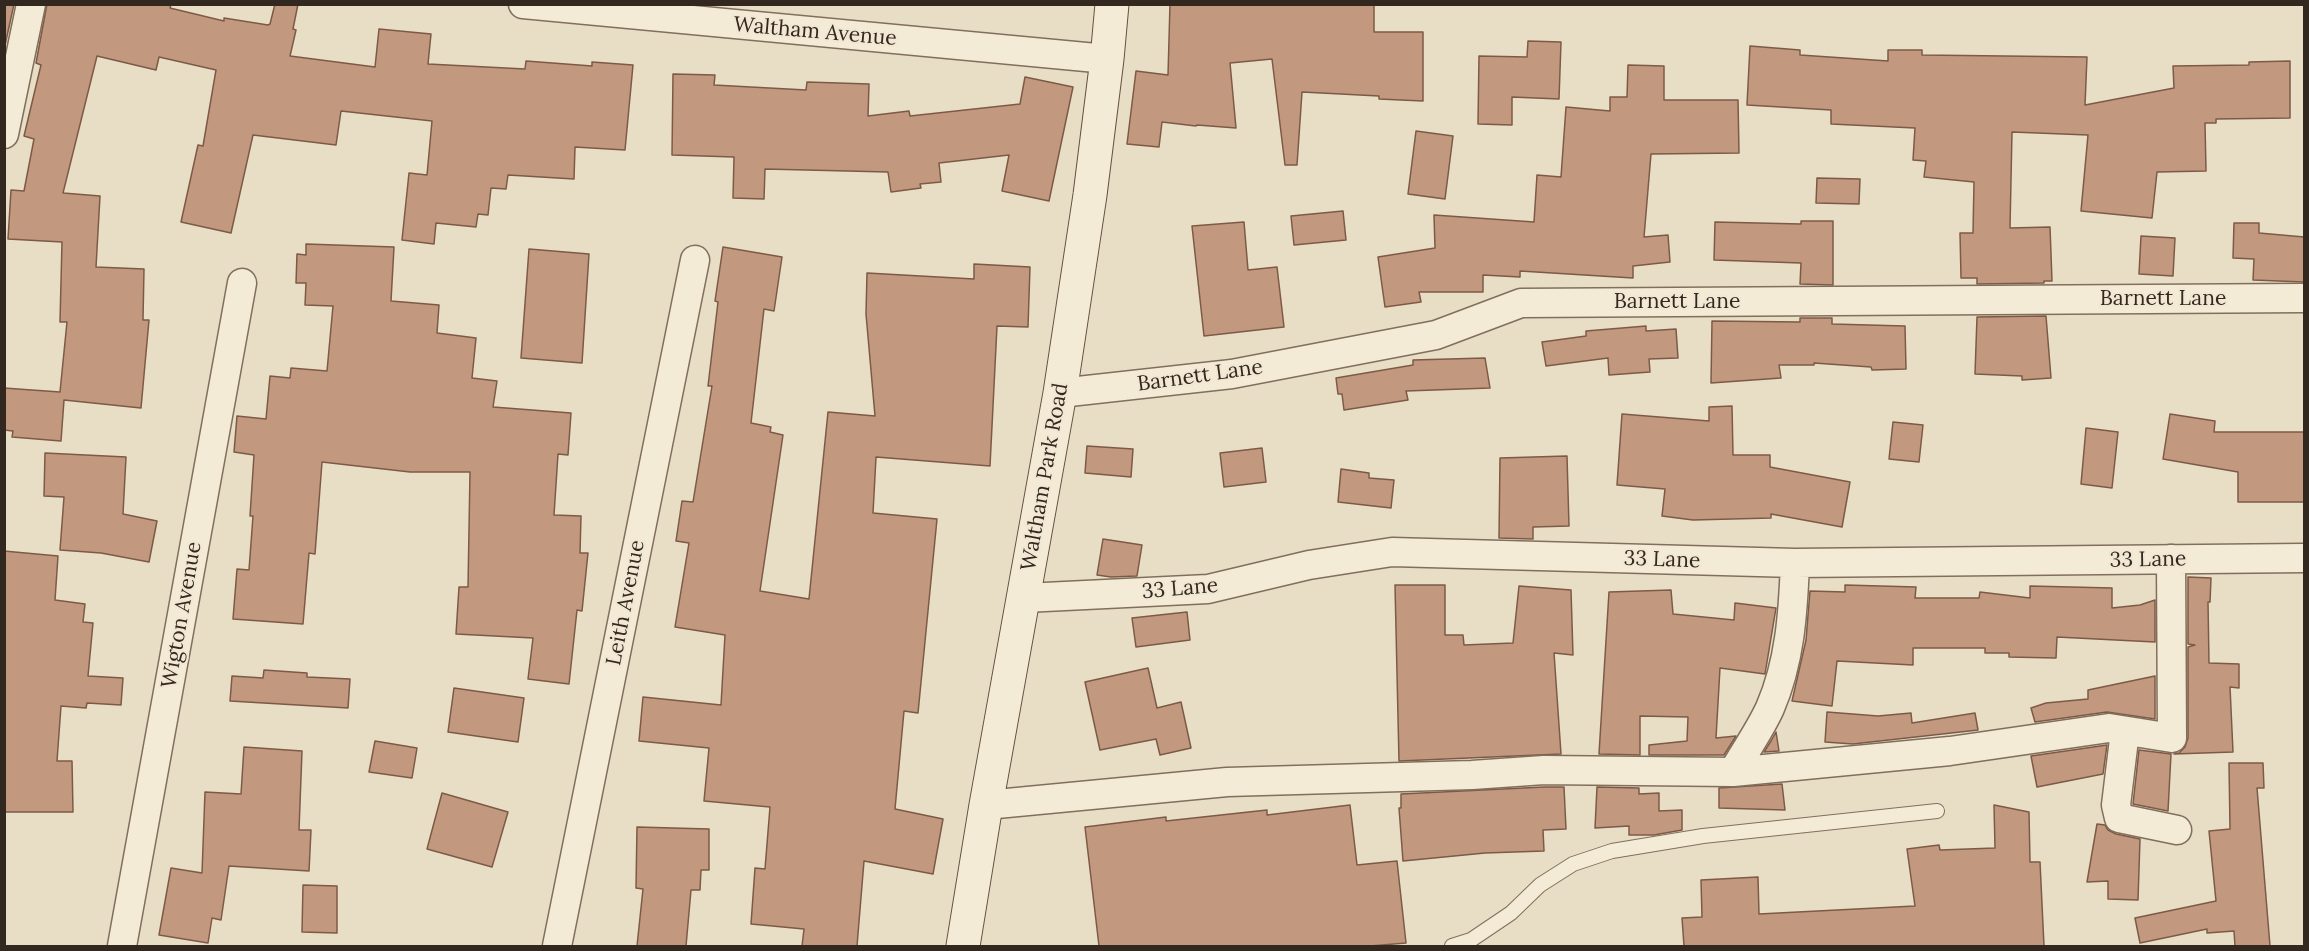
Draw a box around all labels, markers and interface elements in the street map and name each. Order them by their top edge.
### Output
street label: Waltham Avenue [732,12,898,52]
street label: Barnett Lane [2100,286,2226,312]
street label: Barnett Lane [1614,289,1740,315]
street label: Barnett Lane [1136,355,1264,397]
street label: Waltham Park Road [1016,381,1074,573]
street label: Leith Avenue [601,538,651,668]
street label: Wigton Avenue [157,540,207,690]
street label: 33 Lane [1623,546,1701,574]
street label: 33 Lane [2110,547,2186,573]
street label: 33 Lane [1141,573,1219,605]

